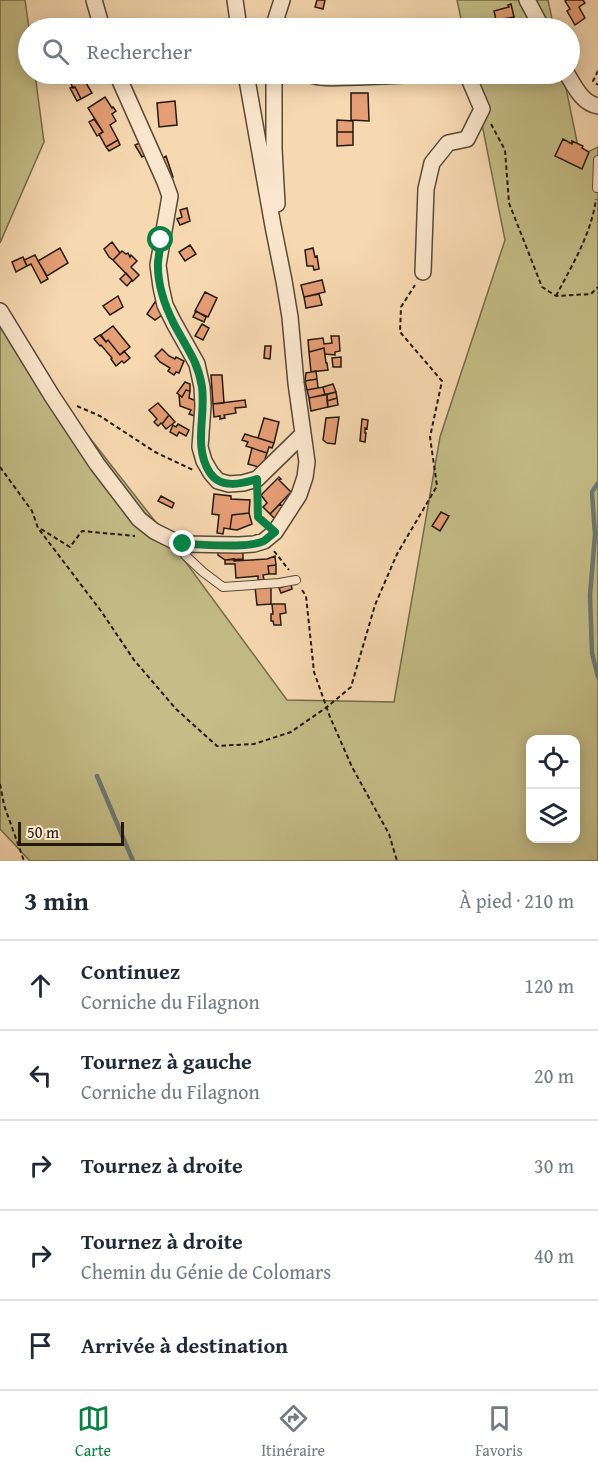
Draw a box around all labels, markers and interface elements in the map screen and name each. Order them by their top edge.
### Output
search box [18,18,580,84]
icon: search [39,35,72,68]
text: Rechercher [87,35,192,67]
route start [147,226,173,252]
route end [169,530,195,556]
map controls [526,735,580,843]
button: locate [526,735,580,789]
button: layers [526,789,580,843]
scale bar [18,819,124,846]
text: 50 m [27,820,59,844]
text: 3 min [24,881,89,920]
text: À pied · 210 m [459,886,574,915]
text: Continuez [81,955,180,987]
icon: ahead [24,969,57,1002]
text: 120 m [524,971,574,1000]
text: Corniche du Filagnon [81,987,260,1016]
text: Tournez à gauche [81,1045,252,1077]
icon: left [24,1059,57,1092]
text: 20 m [534,1061,574,1090]
text: Corniche du Filagnon [81,1077,260,1106]
icon: right [24,1149,57,1182]
text: Tournez à droite [81,1149,243,1181]
text: 30 m [534,1151,574,1180]
text: Tournez à droite [81,1225,243,1257]
icon: right [24,1239,57,1272]
text: 40 m [534,1241,574,1270]
text: Chemin du Génie de Colomars [81,1257,331,1286]
icon: arrive [24,1329,57,1362]
text: Arrivée à destination [81,1329,288,1361]
tab: Carte [75,1402,111,1462]
tab: Itinéraire [261,1402,325,1462]
tab: Favoris [475,1402,523,1462]

